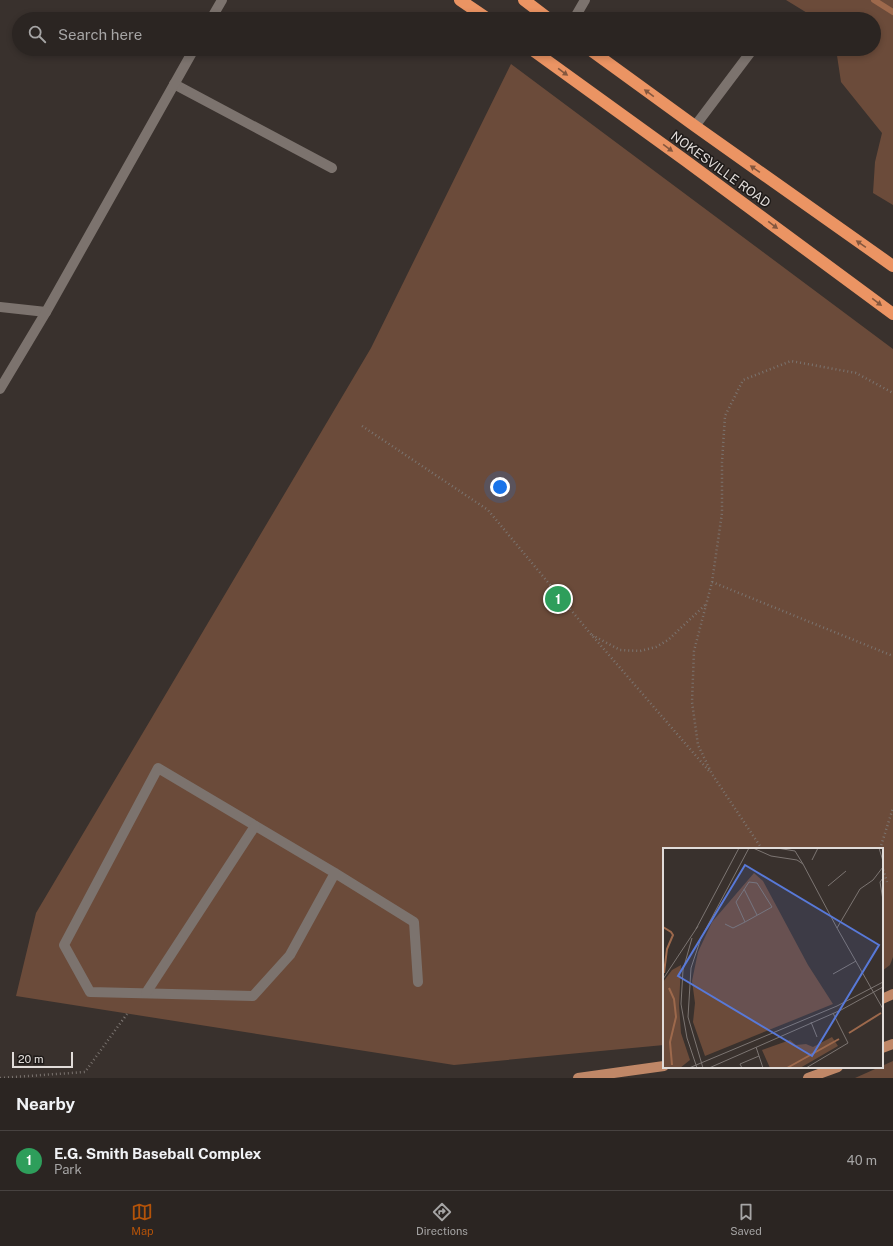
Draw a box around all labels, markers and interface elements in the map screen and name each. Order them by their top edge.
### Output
search box [12,12,881,56]
icon: search [26,23,48,45]
text: Search here [58,26,142,43]
one-way arrow [557,68,568,76]
one-way arrow [644,89,655,97]
street label: NOKESVILLE ROAD [668,128,773,211]
one-way arrow [663,144,674,152]
one-way arrow [750,165,760,173]
one-way arrow [768,221,778,229]
one-way arrow [856,240,866,248]
one-way arrow [872,298,883,307]
your location [490,477,510,497]
pin: 1 [545,584,571,614]
inset map [663,848,883,1068]
scale bar [12,1050,73,1069]
text: 20 m [18,1053,43,1065]
text: Nearby [16,1094,75,1114]
text: E.G. Smith Baseball Complex [54,1145,261,1162]
text: 1 [26,1153,32,1168]
text: 40 m [846,1153,877,1168]
text: Park [54,1162,82,1177]
tab: Map [131,1201,154,1237]
tab: Directions [416,1201,468,1237]
tab: Saved [730,1201,762,1237]

